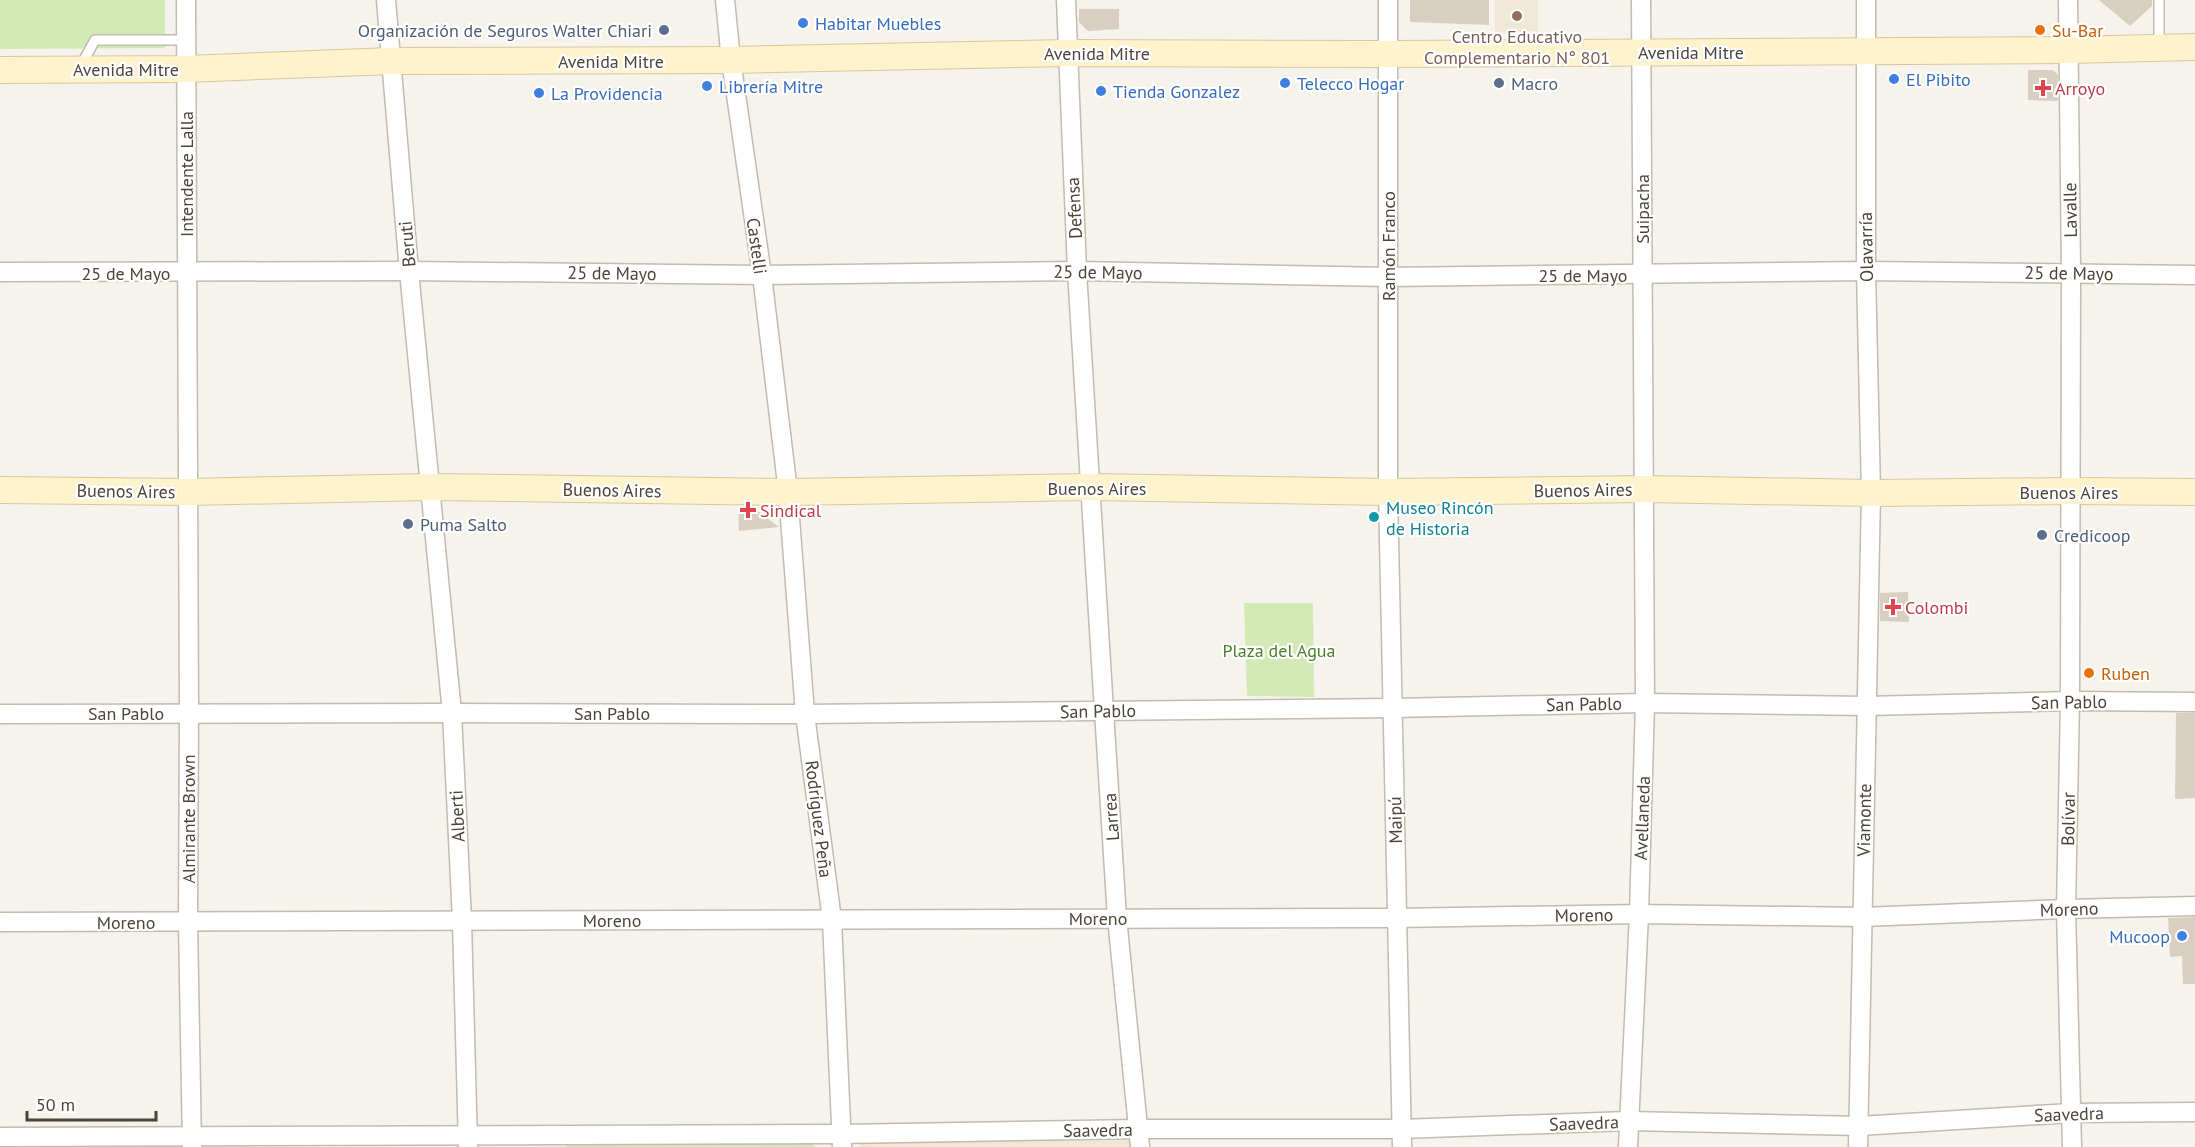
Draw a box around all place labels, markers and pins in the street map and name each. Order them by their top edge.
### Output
marker: Centro Educativo Complementario N° 801 [1510,9,1524,23]
place label: Habitar Muebles [815,12,941,35]
marker: Habitar Muebles [796,16,810,30]
place label: Organización de Seguros Walter Chiari [358,19,652,42]
place label: Su-Bar [2052,19,2103,42]
marker: Organización de Seguros Walter Chiari [657,23,671,37]
marker: Su-Bar [2033,23,2047,37]
place label: Centro Educativo Complementario N° 801 [1424,25,1610,69]
place label: El Pibito [1906,68,1971,91]
place label: Telecco Hogar [1297,72,1404,95]
place label: Macro [1511,72,1558,95]
marker: El Pibito [1887,72,1901,86]
place label: Librería Mitre [719,75,823,98]
marker: Telecco Hogar [1278,76,1292,90]
marker: Macro [1492,76,1506,90]
place label: Arroyo [2055,77,2105,100]
marker: Librería Mitre [700,79,714,93]
place label: Tienda Gonzalez [1113,80,1240,103]
marker: Arroyo [2036,81,2050,95]
place label: La Providencia [551,82,663,105]
marker: Tienda Gonzalez [1094,84,1108,98]
marker: La Providencia [532,86,546,100]
place label: Museo Rincón de Historia [1386,496,1494,540]
place label: Sindical [760,499,822,522]
marker: Sindical [741,503,755,517]
marker: Museo Rincón de Historia [1367,510,1381,524]
place label: Puma Salto [420,513,507,536]
marker: Puma Salto [401,517,415,531]
place label: Credicoop [2054,524,2130,547]
marker: Credicoop [2035,528,2049,542]
place label: Colombi [1905,596,1968,619]
marker: Colombi [1886,600,1900,614]
place label: Ruben [2101,662,2150,685]
marker: Ruben [2082,666,2096,680]
place label: Mucoop [2109,925,2170,948]
marker: Mucoop [2175,929,2189,943]

